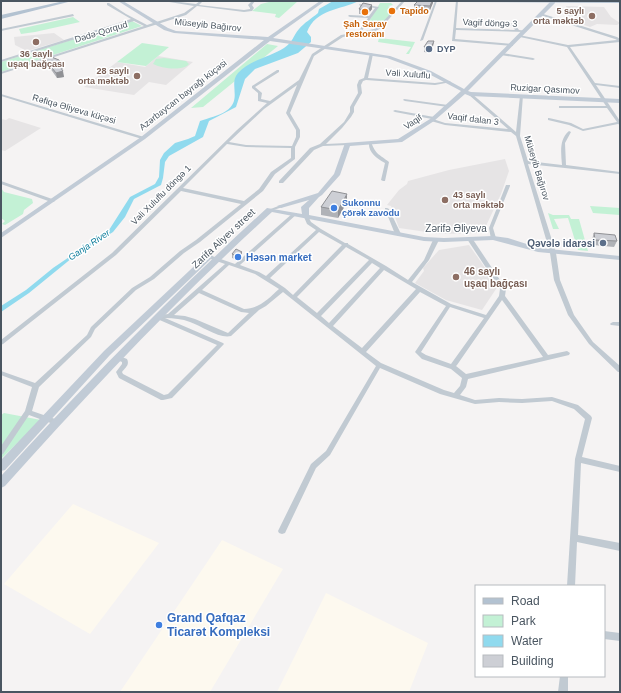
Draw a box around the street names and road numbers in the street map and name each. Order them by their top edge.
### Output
street label: Müseyib Bağırov [174,17,242,34]
street label: Vagif döngə 3 [462,17,518,29]
street label: Dədə-Qorqud [73,19,129,45]
street label: Azərbaycan bayrağı küçəsi [137,58,229,132]
street label: Vəli Xuluflu [385,67,431,81]
street label: Ruzigar Qasımov [510,82,580,96]
street label: Rəfiqə Əliyeva küçəsi [31,92,117,126]
street label: Vaqif dalan 3 [447,111,499,127]
street label: Vaqif [402,112,424,132]
street label: Müseyib Bağırov [522,134,552,202]
street label: Vəli Xuluflu döngə 1 [129,163,193,227]
street label: Zarifa Aliyev street [190,206,257,270]
street label: Zərifə Əliyeva [425,223,487,234]

